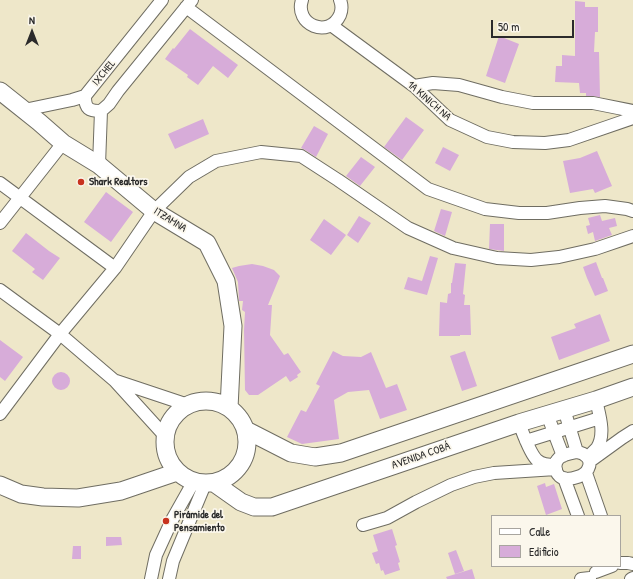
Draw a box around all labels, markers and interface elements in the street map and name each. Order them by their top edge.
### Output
north arrow [12,12,52,52]
scale bar [493,12,576,38]
text: N [29,13,35,27]
text: 50 m [498,18,519,35]
street label: IXCHEL [90,57,118,89]
street label: 1A KINICH NA [404,78,454,124]
place label: Shark Realtors [89,175,148,189]
marker: Shark Realtors [76,177,86,187]
street label: ITZAMNA [151,205,189,235]
street label: AVENIDA COBÁ [390,440,452,472]
place label: Pirámide del Pensamiento [174,508,225,534]
legend [491,515,621,567]
marker: Pirámide del Pensamiento [161,516,171,526]
text: Calle [529,523,550,540]
text: Edificio [529,543,559,560]

